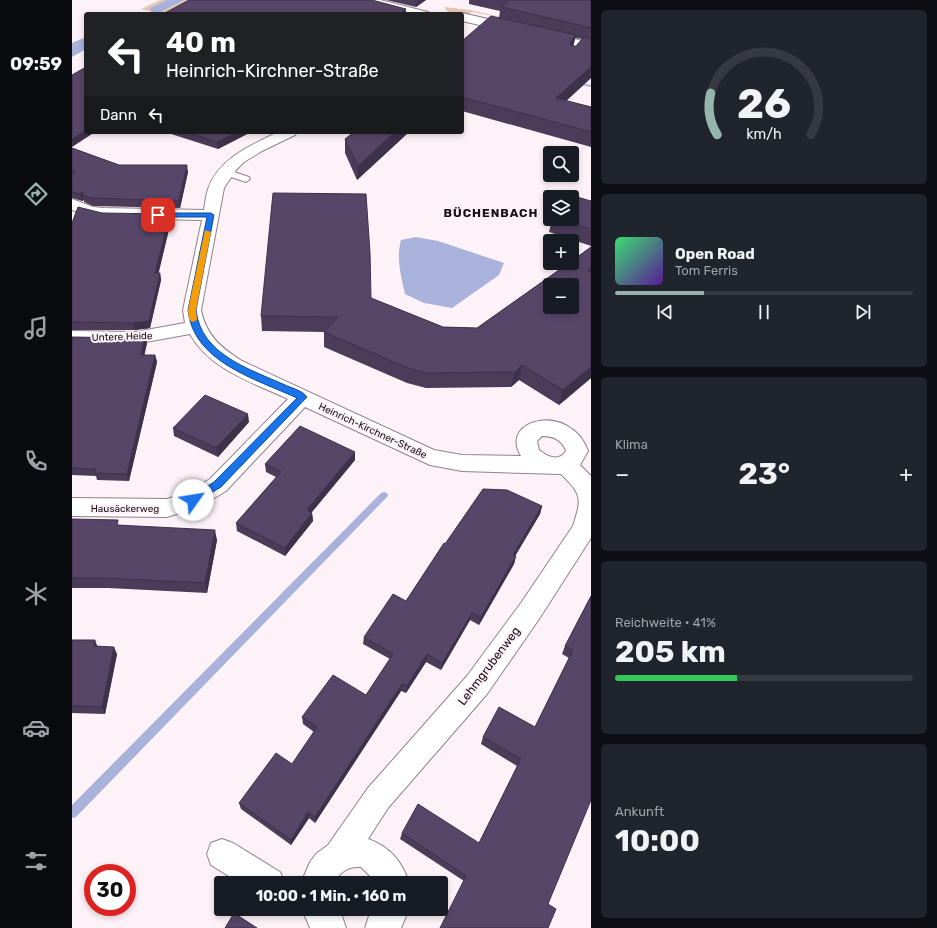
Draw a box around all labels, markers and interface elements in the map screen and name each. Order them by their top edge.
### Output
text: 40 m [166,26,236,59]
icon: left [100,28,152,80]
text: 09:59 [10,53,62,75]
text: Heinrich-Kirchner-Straße [166,60,379,82]
text: 26 [737,79,791,128]
icon: left [145,104,167,126]
text: Dann [100,106,137,124]
text: km/h [746,125,782,142]
map controls [543,146,579,314]
button: search [543,146,579,182]
icon: directions [22,180,50,208]
button: layers [543,190,579,226]
pin [141,198,175,232]
icon: arrive [147,204,169,226]
district label: BÜCHENBACH [444,206,538,220]
button: + [543,234,579,270]
text: Open Road [675,245,755,263]
text: Tom Ferris [675,263,738,278]
button: − [543,278,579,314]
icon: previous [654,301,676,323]
icon: pause [753,301,775,323]
icon: next [852,301,874,323]
icon: music [22,314,50,342]
street label: Untere Heide [91,330,153,344]
street label: Heinrich-Kirchner-Straße [316,401,429,461]
text: Klima [615,437,648,452]
icon: phone [22,447,50,475]
text: 23° [738,456,790,492]
text: − [615,461,629,488]
text: + [899,461,913,488]
position arrow [172,479,214,521]
street label: Hausäckerweg [91,503,159,515]
icon: climate [22,580,50,608]
text: Reichweite · 41% [615,615,716,630]
street label: Lehmgrubenweg [455,624,523,708]
text: 205 km [615,634,726,670]
icon: car [22,714,50,742]
text: Ankunft [615,804,664,819]
text: 10:00 [615,823,700,859]
icon: filters [22,847,50,875]
speed limit sign: 30 [84,864,136,916]
text: 10:00 · 1 Min. · 160 m [256,887,406,905]

